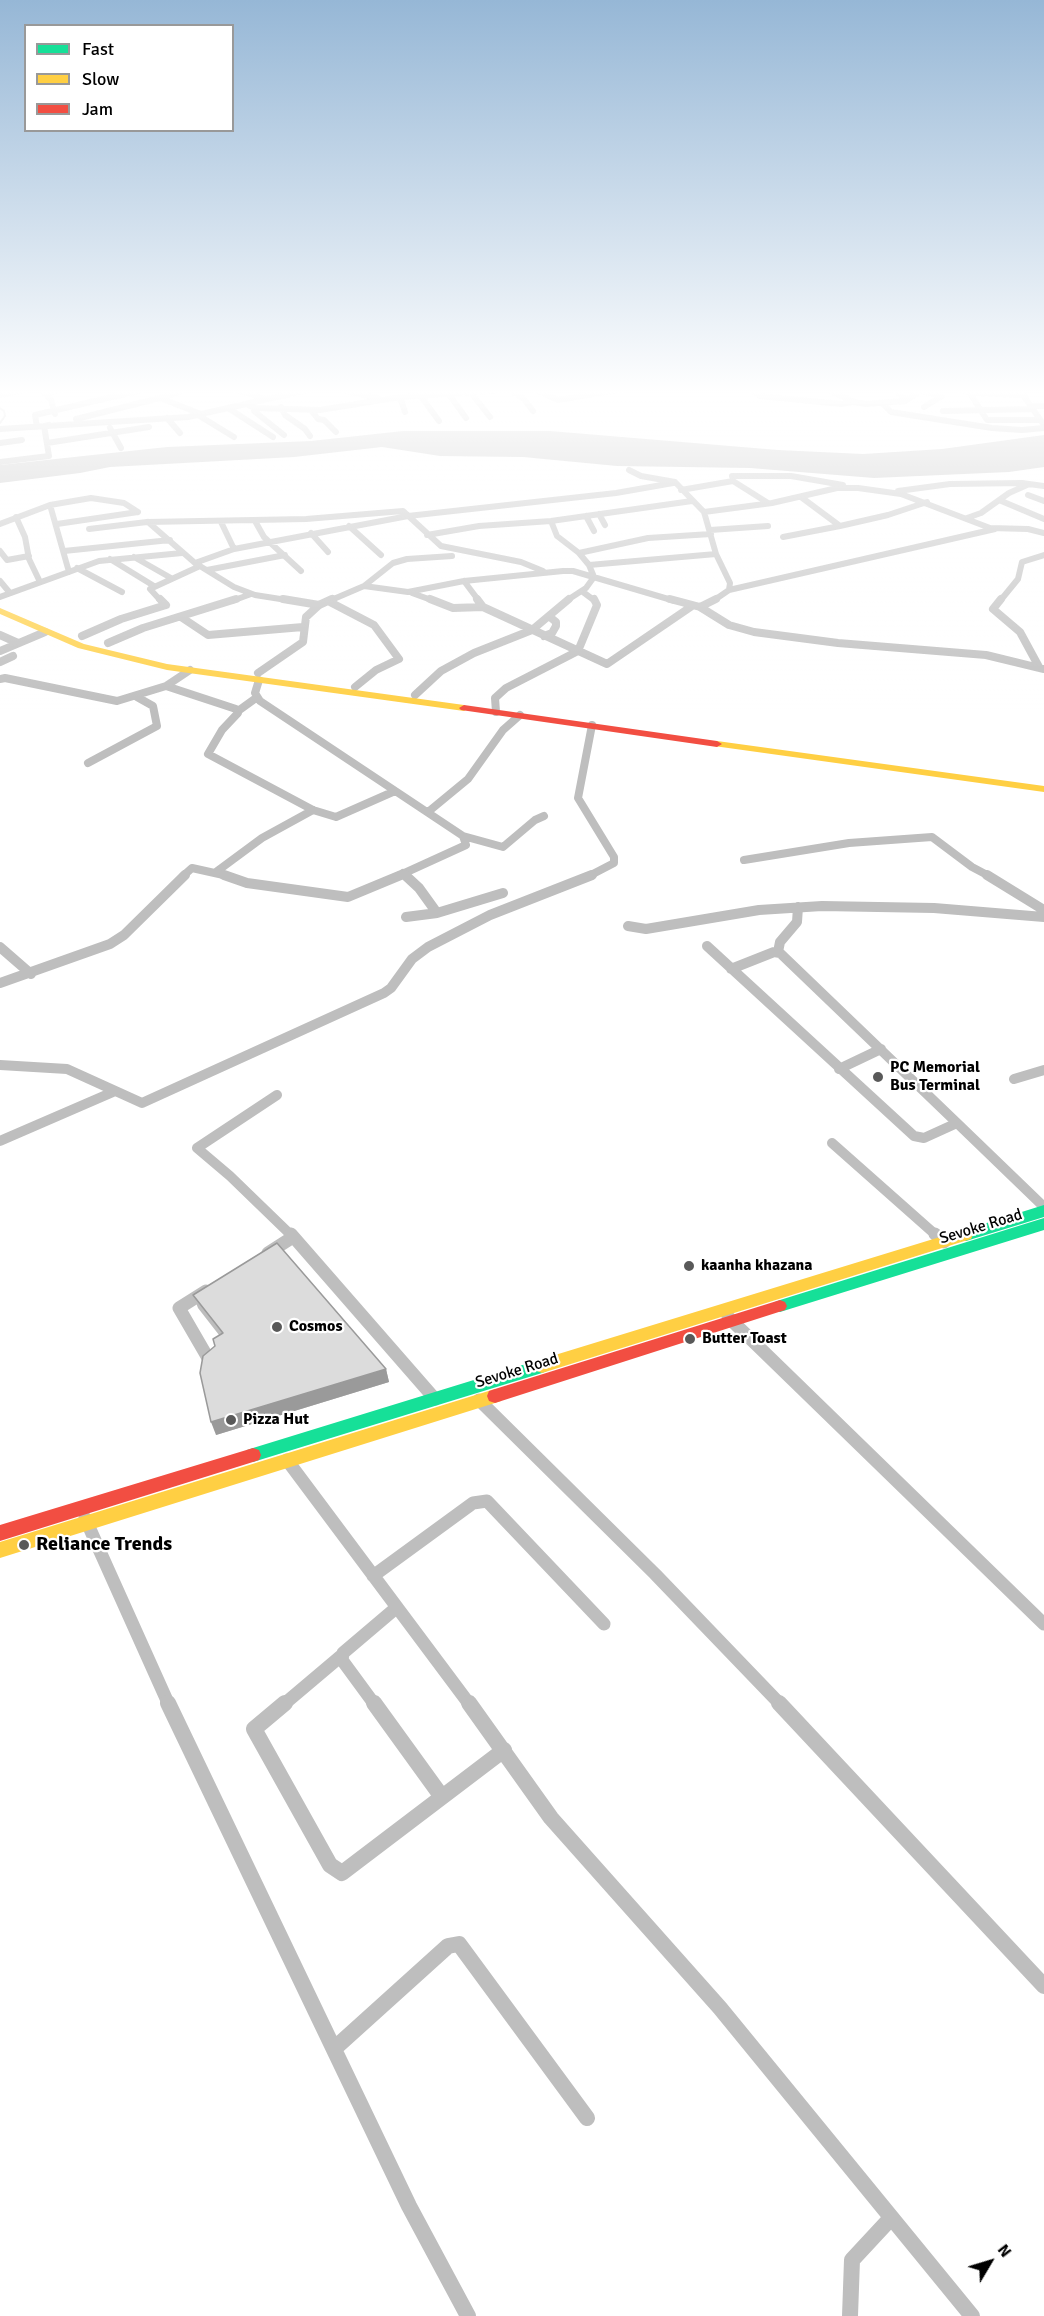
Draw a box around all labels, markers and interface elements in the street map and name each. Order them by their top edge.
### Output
legend [24,24,234,132]
text: Fast [82,38,114,60]
text: Slow [82,68,119,90]
text: Jam [82,98,113,120]
place label: PC Memorial Bus Terminal [890,1058,980,1096]
marker: PC Memorial Bus Terminal [871,1070,885,1084]
street label: Sevoke Road [937,1205,1025,1249]
place label: kaanha khazana [701,1256,813,1276]
marker: kaanha khazana [682,1259,696,1273]
place label: Cosmos [289,1317,342,1337]
marker: Cosmos [270,1320,284,1334]
place label: Butter Toast [702,1329,787,1349]
marker: Butter Toast [683,1332,697,1346]
street label: Sevoke Road [473,1349,561,1393]
place label: Pizza Hut [243,1410,309,1430]
marker: Pizza Hut [224,1413,238,1427]
place label: Reliance Trends [36,1533,172,1557]
marker: Reliance Trends [17,1538,31,1552]
north arrow [960,2232,1020,2292]
text: N [993,2240,1015,2261]

